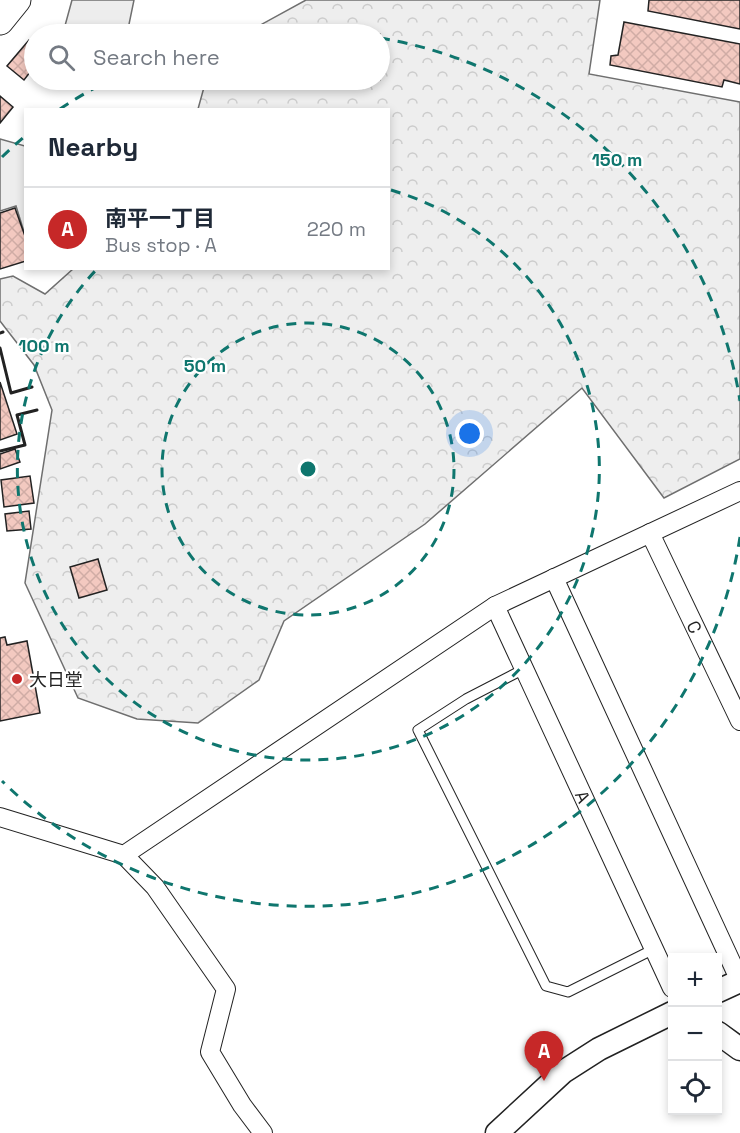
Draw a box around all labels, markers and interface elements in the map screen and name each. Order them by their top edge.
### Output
search box [24,24,390,90]
icon: search [45,41,78,74]
text: Search here [93,43,220,71]
text: Nearby [48,130,138,164]
text: 150 m [592,148,642,171]
text: 南平一丁目 [105,204,215,232]
text: A [61,216,74,242]
text: 220 m [307,216,366,242]
text: Bus stop · A [105,232,217,258]
text: 100 m [18,334,70,357]
text: 50 m [184,354,226,377]
your location [455,419,484,448]
centre of rings [298,459,318,479]
street label: C [682,617,708,637]
place label: 大日堂 [29,668,83,691]
marker: 大日堂 [10,672,24,686]
street label: A [570,787,596,807]
map controls [668,953,722,1115]
button: + [668,953,722,1007]
button: − [668,1007,722,1061]
pin: A [524,1032,564,1081]
button: locate [668,1061,722,1115]

